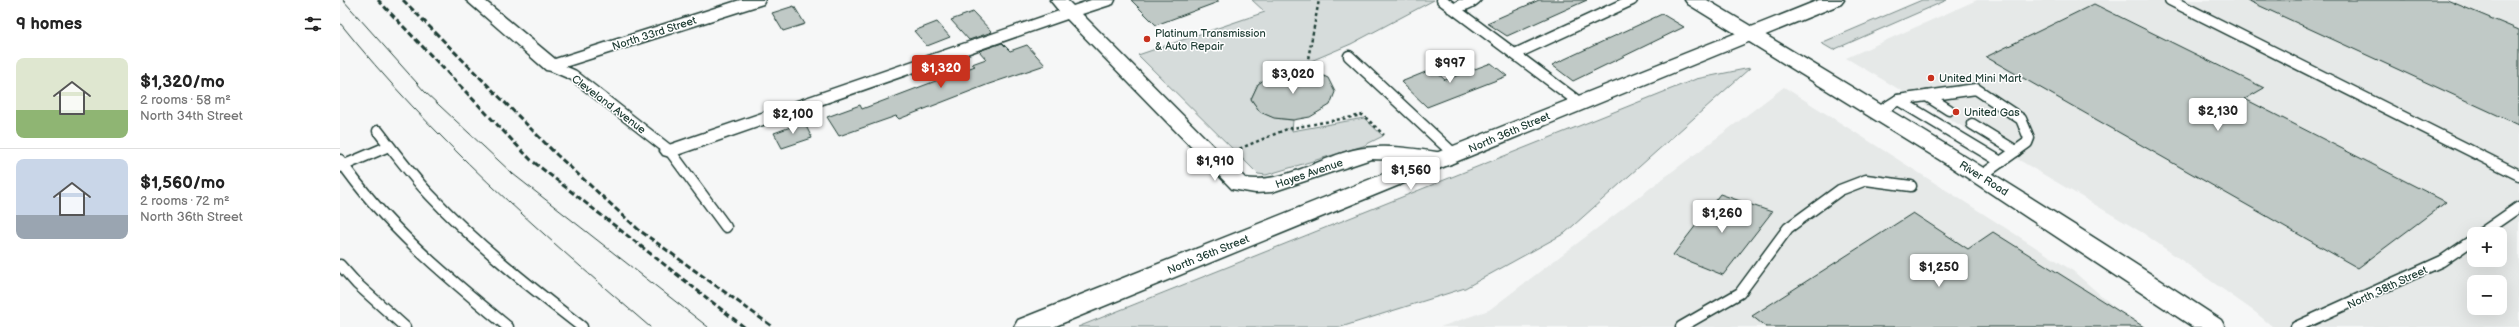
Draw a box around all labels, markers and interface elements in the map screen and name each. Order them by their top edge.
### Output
icon: filters [302,13,324,35]
text: 9 homes [16,14,82,34]
street label: North 33rd Street [610,14,698,53]
place label: Platinum Transmission & Auto Repair [1155,27,1266,53]
marker: Platinum Transmission & Auto Repair [1142,34,1152,44]
pin: $997 [1426,50,1474,84]
pin: $1,320 [908,55,974,89]
text: $997 [1435,55,1465,71]
text: $1,320 [921,60,961,76]
pin: $3,020 [1260,61,1326,95]
text: $3,020 [1272,66,1314,82]
text: $1,320/mo [140,72,225,92]
street label: Cleveland Avenue [569,72,649,137]
place label: United Mini Mart [1939,72,2022,85]
marker: United Mini Mart [1926,73,1936,83]
icon: home [48,74,96,122]
text: 2 rooms · 58 m² [140,92,231,108]
pin: $2,130 [2185,98,2251,132]
pin: $2,100 [760,101,826,135]
text: $2,130 [2198,103,2238,119]
text: $2,100 [773,106,813,122]
place label: United Gas [1964,106,2020,119]
marker: United Gas [1951,107,1961,117]
text: North 34th Street [140,108,243,124]
street label: North 36th Street [1467,109,1552,155]
pin: $1,910 [1182,148,1248,182]
text: $1,910 [1196,153,1234,169]
street label: Hayes Avenue [1274,156,1345,191]
pin: $1,560 [1378,157,1444,191]
street label: River Road [1957,158,2011,199]
text: $1,560 [1391,162,1431,178]
text: $1,560/mo [140,173,225,193]
icon: home [48,175,96,223]
text: 2 rooms · 72 m² [140,193,230,209]
pin: $1,260 [1689,200,1755,234]
text: $1,260 [1702,205,1742,221]
text: North 36th Street [140,209,243,225]
map controls [2467,227,2507,315]
button: + [2467,227,2507,267]
street label: North 36th Street [1165,232,1252,277]
pin: $1,250 [1906,254,1972,288]
text: $1,250 [1919,259,1959,275]
street label: North 38th Street [2345,263,2430,312]
button: − [2467,275,2507,315]

